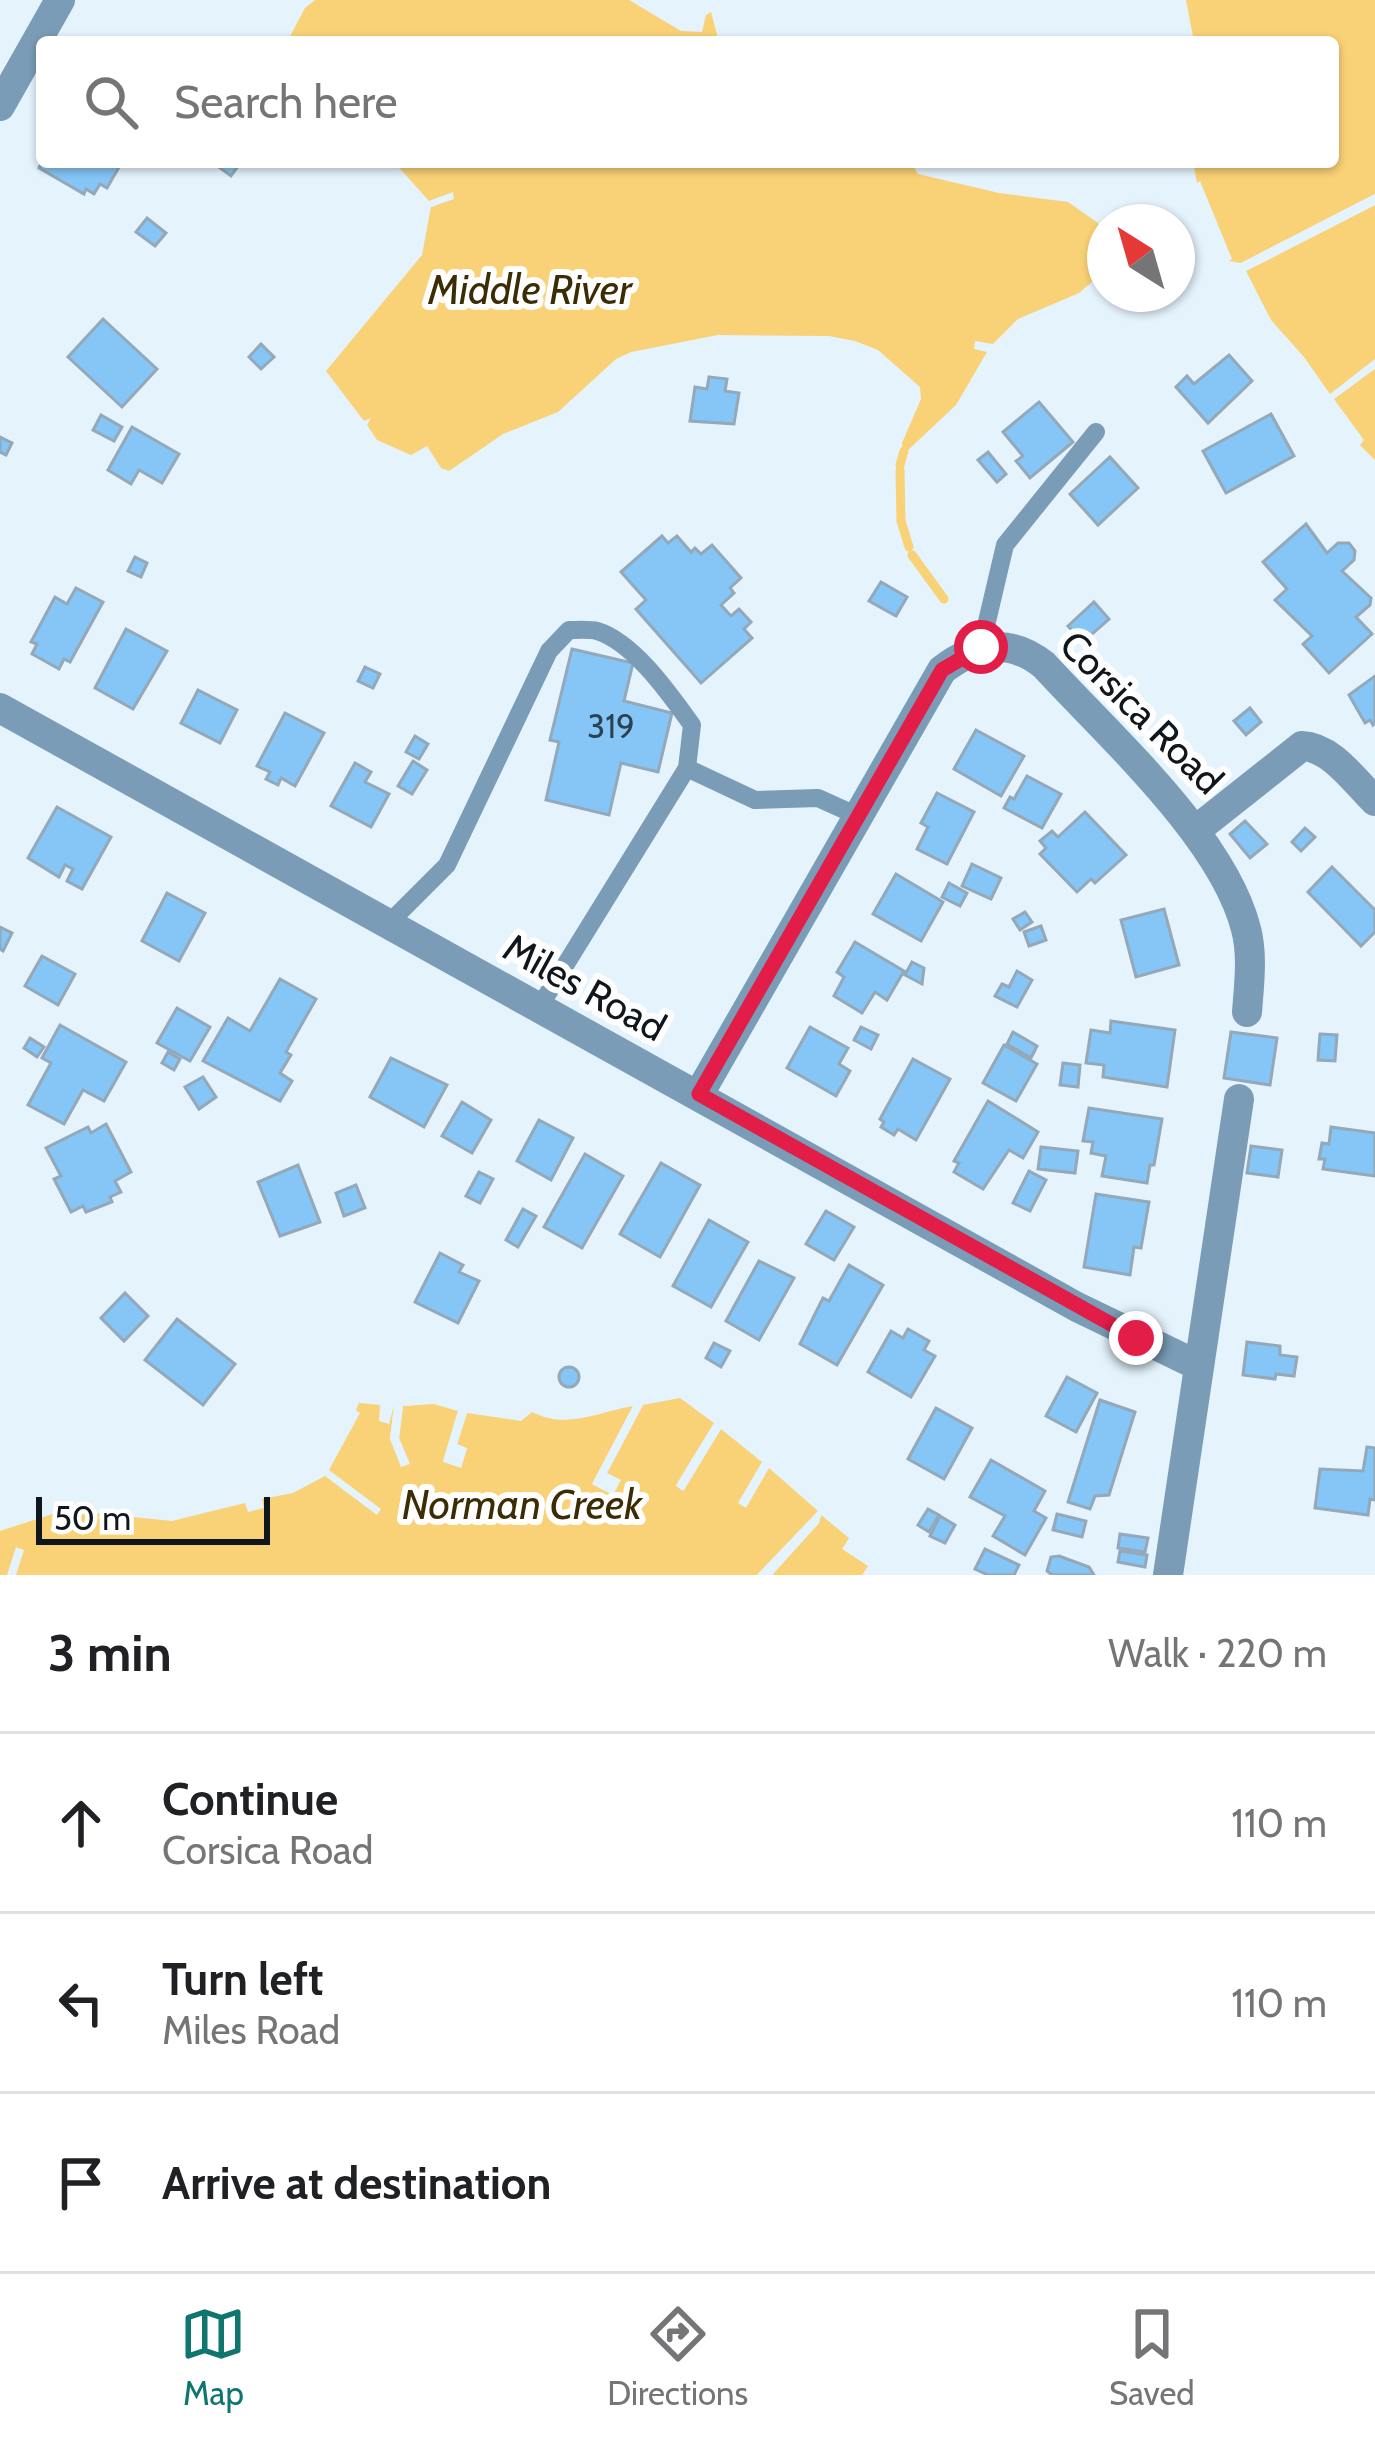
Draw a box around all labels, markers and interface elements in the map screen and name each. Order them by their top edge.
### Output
search box [36,36,1339,168]
icon: search [78,69,144,135]
text: Search here [174,75,398,129]
north arrow [1087,204,1195,312]
water label: Middle River [427,263,634,315]
route start [954,620,1008,674]
street label: Corsica Road [1050,620,1234,804]
house number: 319 [587,706,635,746]
street label: Miles Road [496,923,674,1051]
route end [1109,1311,1163,1365]
water label: Norman Creek [402,1478,643,1530]
scale bar [36,1491,270,1544]
text: 50 m [54,1498,131,1538]
text: 3 min [48,1622,172,1684]
text: Walk · 220 m [1108,1629,1327,1677]
text: Continue [162,1772,338,1826]
icon: ahead [48,1790,114,1856]
text: 110 m [1231,1799,1327,1847]
text: Corsica Road [162,1826,373,1874]
text: Turn left [162,1952,324,2006]
icon: left [48,1970,114,2036]
text: 110 m [1231,1979,1327,2027]
text: Miles Road [162,2006,340,2054]
icon: arrive [48,2150,114,2216]
text: Arrive at destination [162,2156,551,2210]
tab: Map [180,2301,246,2413]
tab: Directions [607,2301,748,2413]
tab: Saved [1109,2301,1195,2413]

